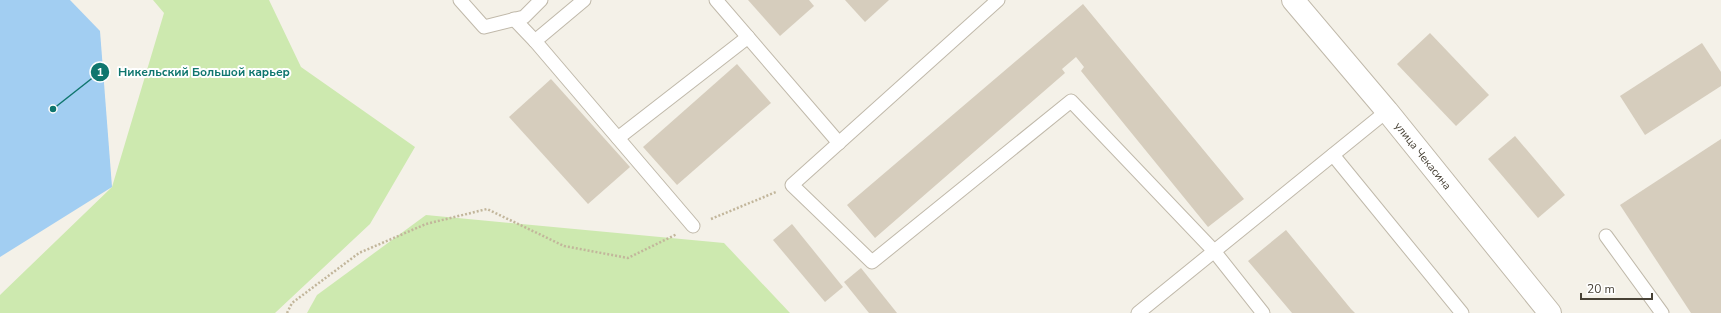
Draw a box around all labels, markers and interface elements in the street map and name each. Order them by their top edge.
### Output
callout: Никельский Большой карьер [90,60,298,84]
text: 1 [96,64,104,80]
text: Никельский Большой карьер [118,64,290,80]
street label: улица Чекасина [1391,119,1455,193]
scale bar [1581,275,1652,301]
text: 20 m [1587,281,1615,297]

